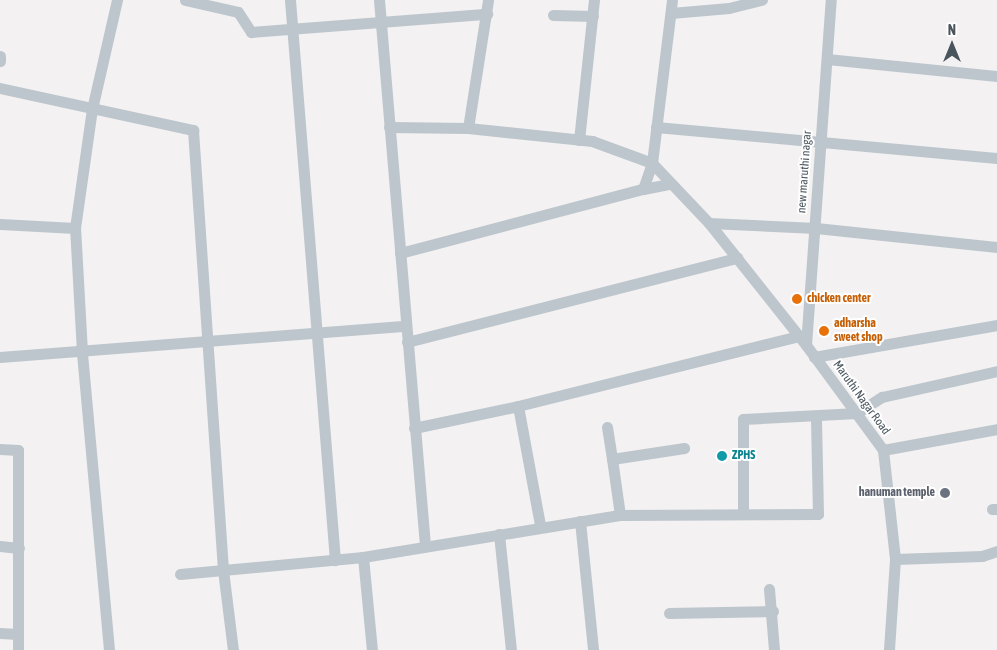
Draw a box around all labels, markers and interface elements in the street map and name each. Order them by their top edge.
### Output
north arrow [927,20,977,70]
text: N [948,22,956,38]
street label: new maruthi nagar [795,130,815,214]
place label: chicken center [807,292,870,306]
marker: chicken center [791,293,803,305]
place label: adharsha sweet shop [834,317,883,345]
marker: adharsha sweet shop [818,325,830,337]
street label: Maruthi Nagar Road [829,358,893,438]
place label: ZPHS [732,449,755,463]
marker: ZPHS [716,450,728,462]
place label: hanuman temple [859,486,935,500]
marker: hanuman temple [939,487,951,499]

